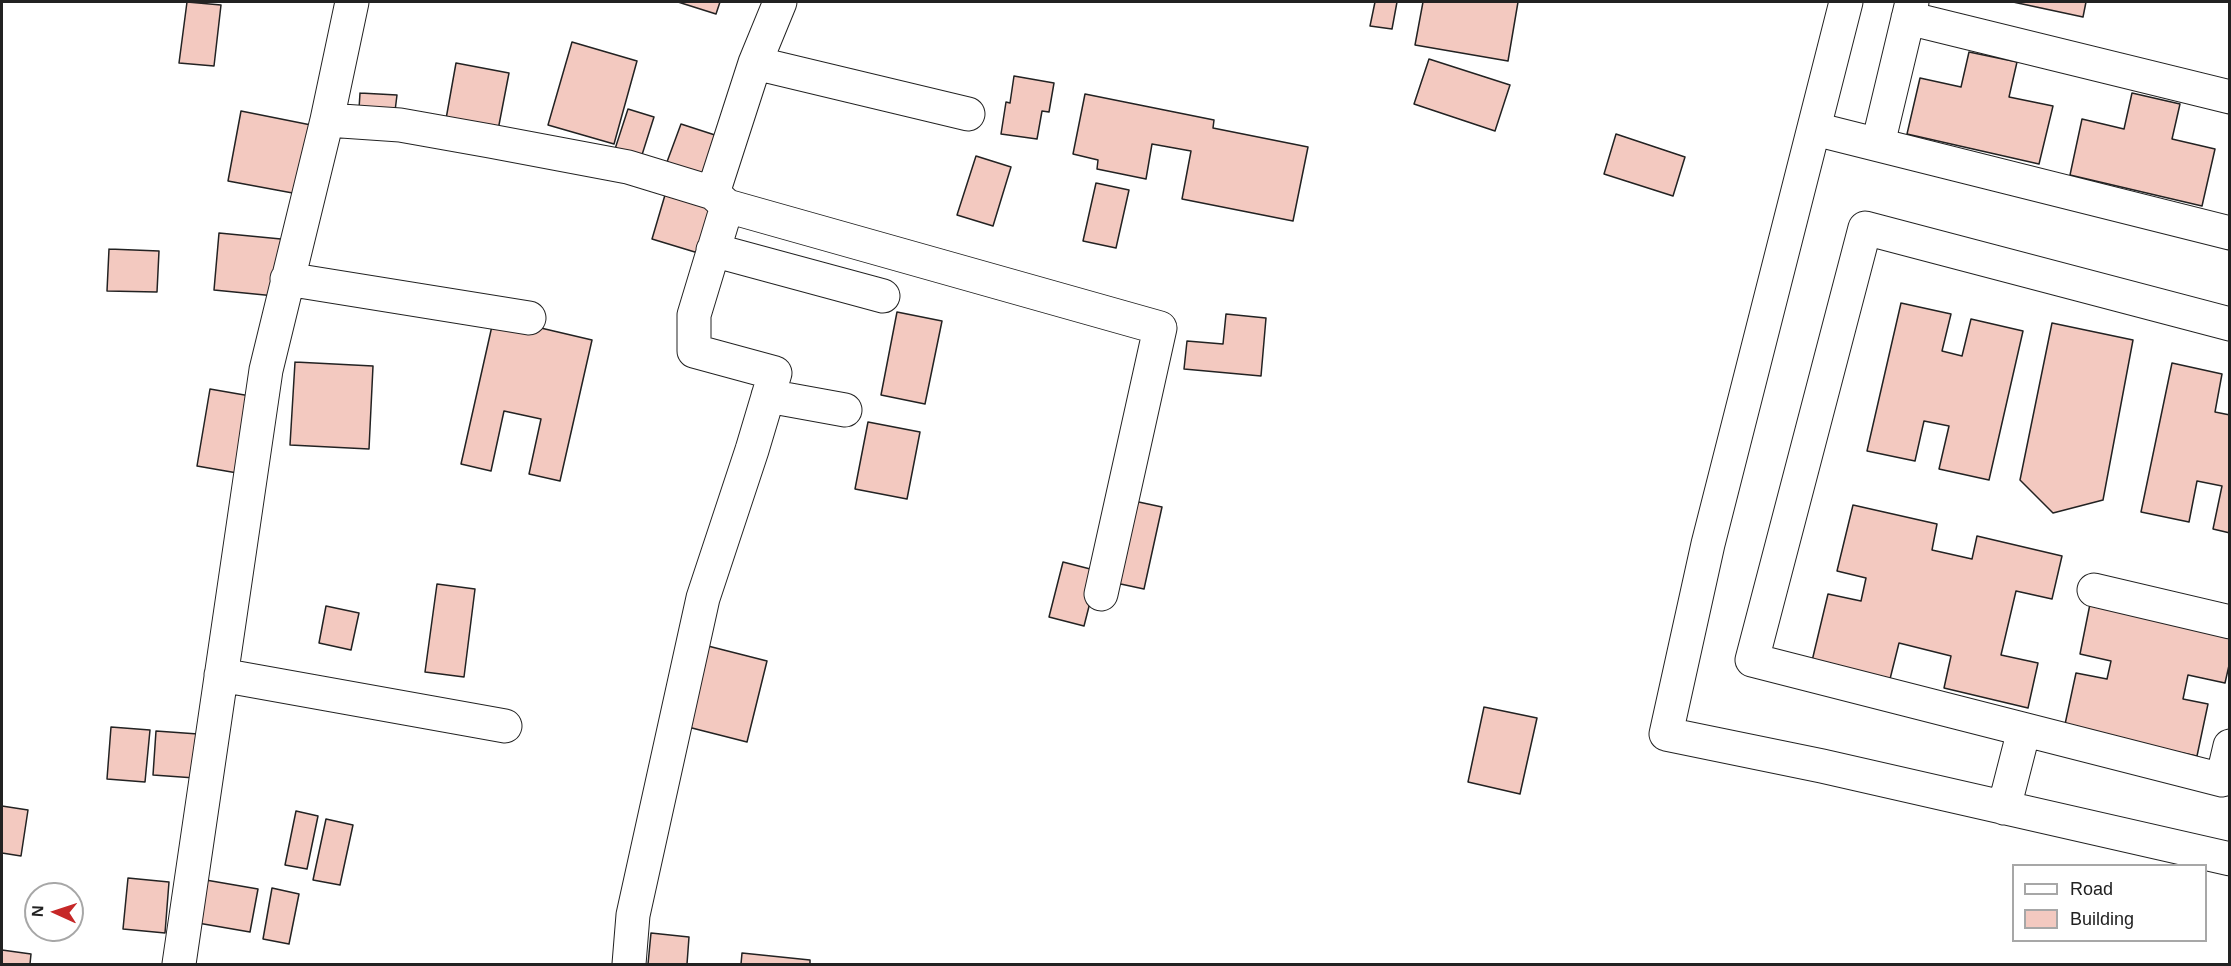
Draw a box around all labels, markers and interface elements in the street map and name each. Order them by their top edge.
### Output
legend [2012,864,2207,942]
text: Road [2070,879,2113,899]
north arrow [24,882,84,942]
text: N [29,905,46,917]
text: Building [2070,909,2134,929]

